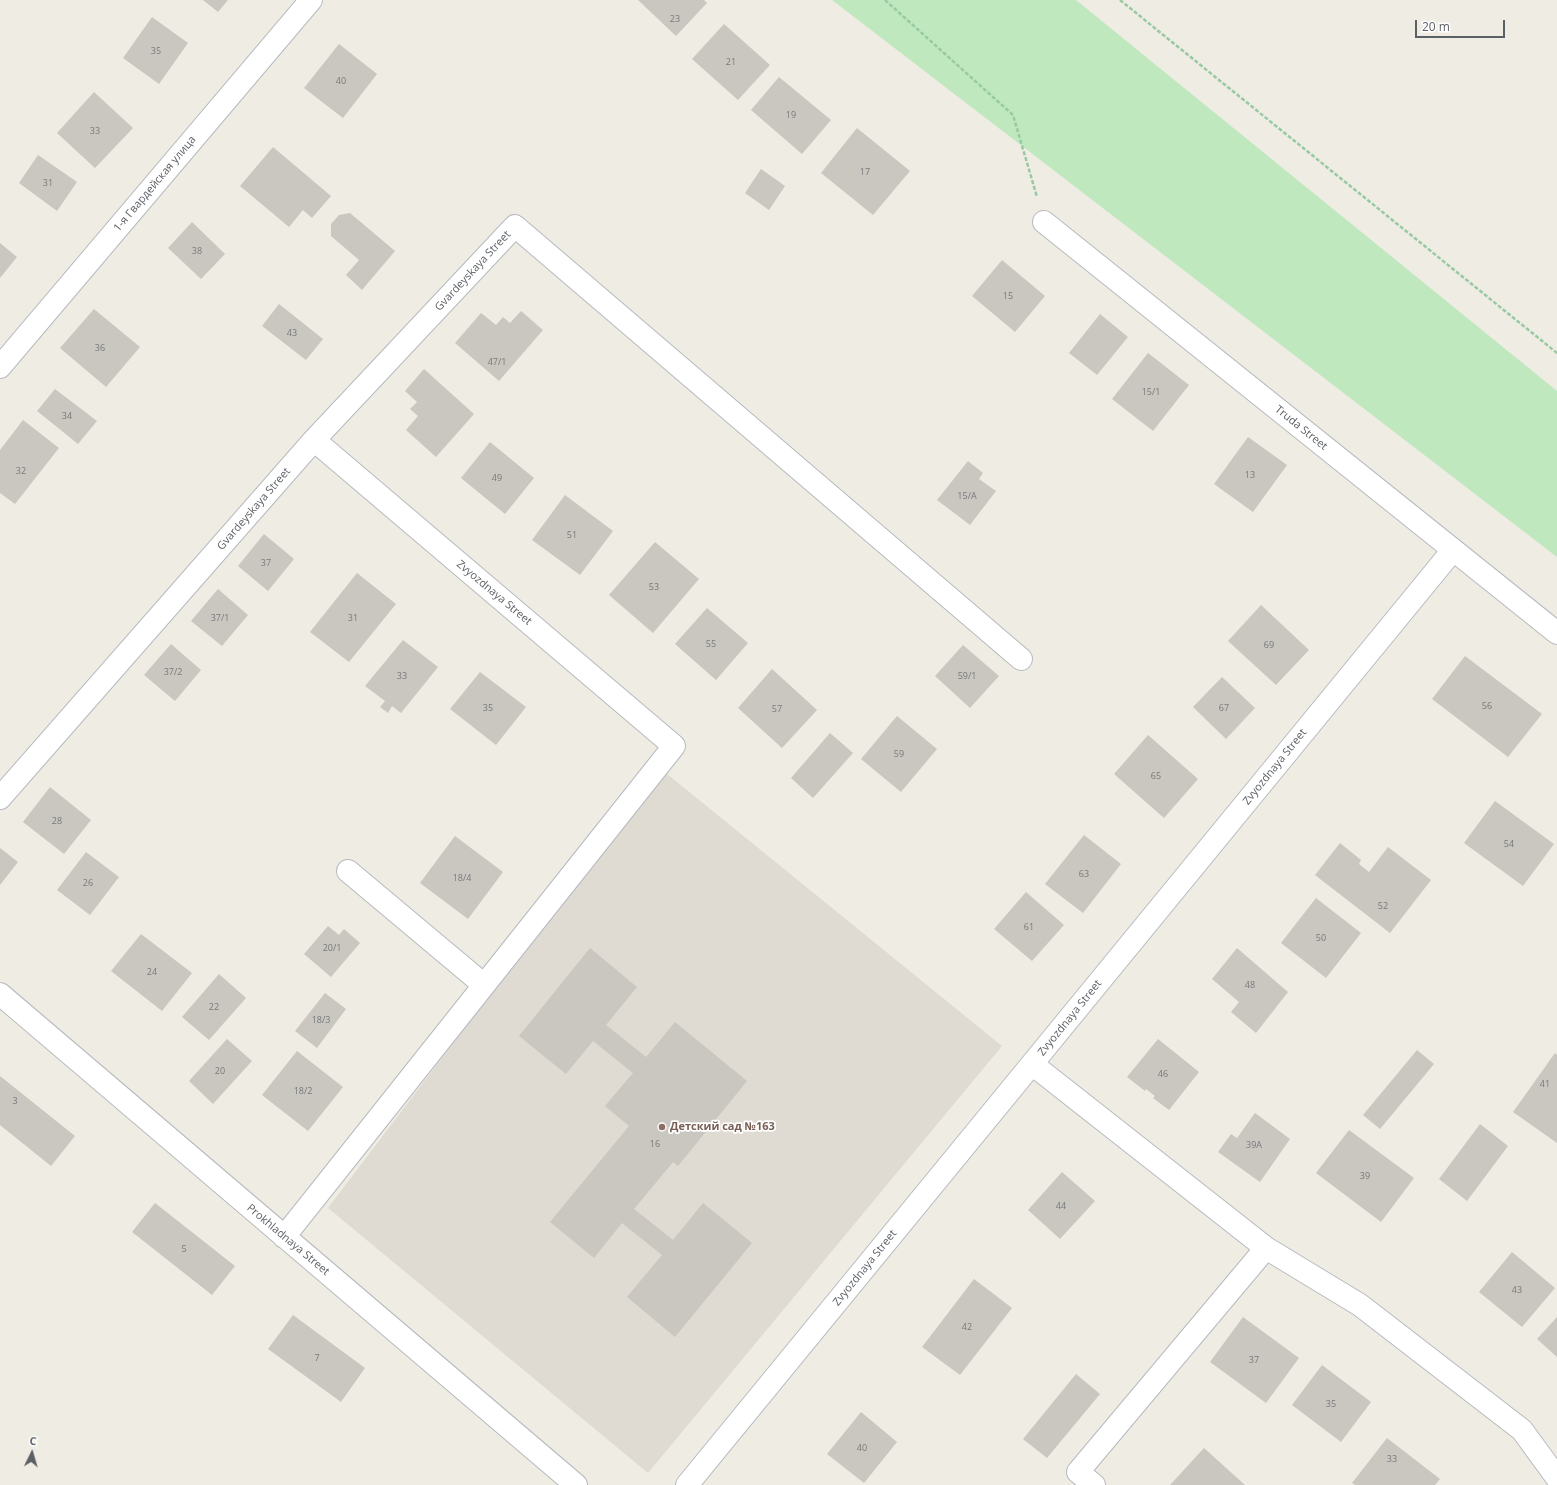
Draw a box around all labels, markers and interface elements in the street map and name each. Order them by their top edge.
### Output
scale bar [1417,12,1507,38]
house number: 23 [670,14,680,24]
text: 20 m [1422,18,1450,35]
house number: 35 [151,46,161,56]
house number: 21 [726,57,736,67]
house number: 40 [336,76,346,86]
house number: 19 [786,110,796,120]
house number: 33 [90,126,100,136]
street label: 1-я Гвардейская улица [111,133,199,235]
house number: 17 [860,167,870,177]
house number: 31 [43,178,53,188]
street label: Gvardeyskaya Street [432,228,514,314]
house number: 38 [192,246,202,256]
house number: 15 [1003,291,1013,301]
house number: 43 [287,328,297,338]
house number: 36 [95,343,105,353]
house number: 47/1 [488,357,506,367]
house number: 15/1 [1142,387,1160,397]
street label: Truda Street [1272,403,1330,453]
house number: 34 [62,411,72,421]
street label: Gvardeyskaya Street [215,465,293,553]
house number: 32 [16,466,26,476]
house number: 13 [1245,470,1255,480]
house number: 49 [492,473,502,483]
house number: 15/А [957,491,977,501]
house number: 51 [567,530,577,540]
house number: 37 [261,558,271,568]
street label: Zvyozdnaya Street [454,558,534,628]
house number: 53 [649,582,659,592]
house number: 37/1 [211,613,229,623]
house number: 31 [348,613,358,623]
house number: 55 [706,639,716,649]
house number: 69 [1264,640,1274,650]
house number: 37/2 [164,667,182,677]
house number: 33 [397,671,407,681]
house number: 59/1 [958,671,976,681]
house number: 56 [1482,701,1492,711]
house number: 35 [483,703,493,713]
house number: 67 [1219,703,1229,713]
house number: 57 [772,704,782,714]
street label: Zvyozdnaya Street [1240,726,1310,808]
house number: 59 [894,749,904,759]
house number: 65 [1151,771,1161,781]
house number: 28 [52,816,62,826]
house number: 54 [1504,839,1514,849]
house number: 63 [1079,869,1089,879]
house number: 18/4 [453,873,471,883]
house number: 26 [83,878,93,888]
house number: 52 [1378,901,1388,911]
house number: 61 [1024,922,1034,932]
house number: 50 [1316,933,1326,943]
house number: 20/1 [323,943,341,953]
house number: 24 [147,967,157,977]
street label: Zvyozdnaya Street [1035,977,1105,1059]
house number: 48 [1245,980,1255,990]
house number: 22 [209,1002,219,1012]
house number: 18/3 [312,1015,330,1025]
house number: 20 [215,1066,225,1076]
house number: 46 [1158,1069,1168,1079]
house number: 41 [1540,1079,1550,1089]
house number: 18/2 [294,1086,312,1096]
house number: 3 [12,1096,18,1106]
place label: Детский cад №163 [670,1120,775,1134]
marker: Детский cад №163 [657,1122,667,1132]
house number: 16 [650,1139,660,1149]
house number: 39А [1246,1140,1262,1150]
house number: 39 [1360,1171,1370,1181]
house number: 44 [1056,1201,1066,1211]
street label: Prokhladnaya Street [244,1202,332,1278]
street label: Zvyozdnaya Street [830,1227,900,1309]
house number: 5 [181,1244,187,1254]
house number: 43 [1512,1285,1522,1295]
house number: 42 [962,1322,972,1332]
house number: 7 [314,1353,320,1363]
house number: 37 [1249,1355,1259,1365]
house number: 35 [1326,1399,1336,1409]
north arrow [12,1433,52,1473]
text: С [29,1433,37,1448]
house number: 40 [857,1443,867,1453]
house number: 33 [1387,1454,1397,1464]

